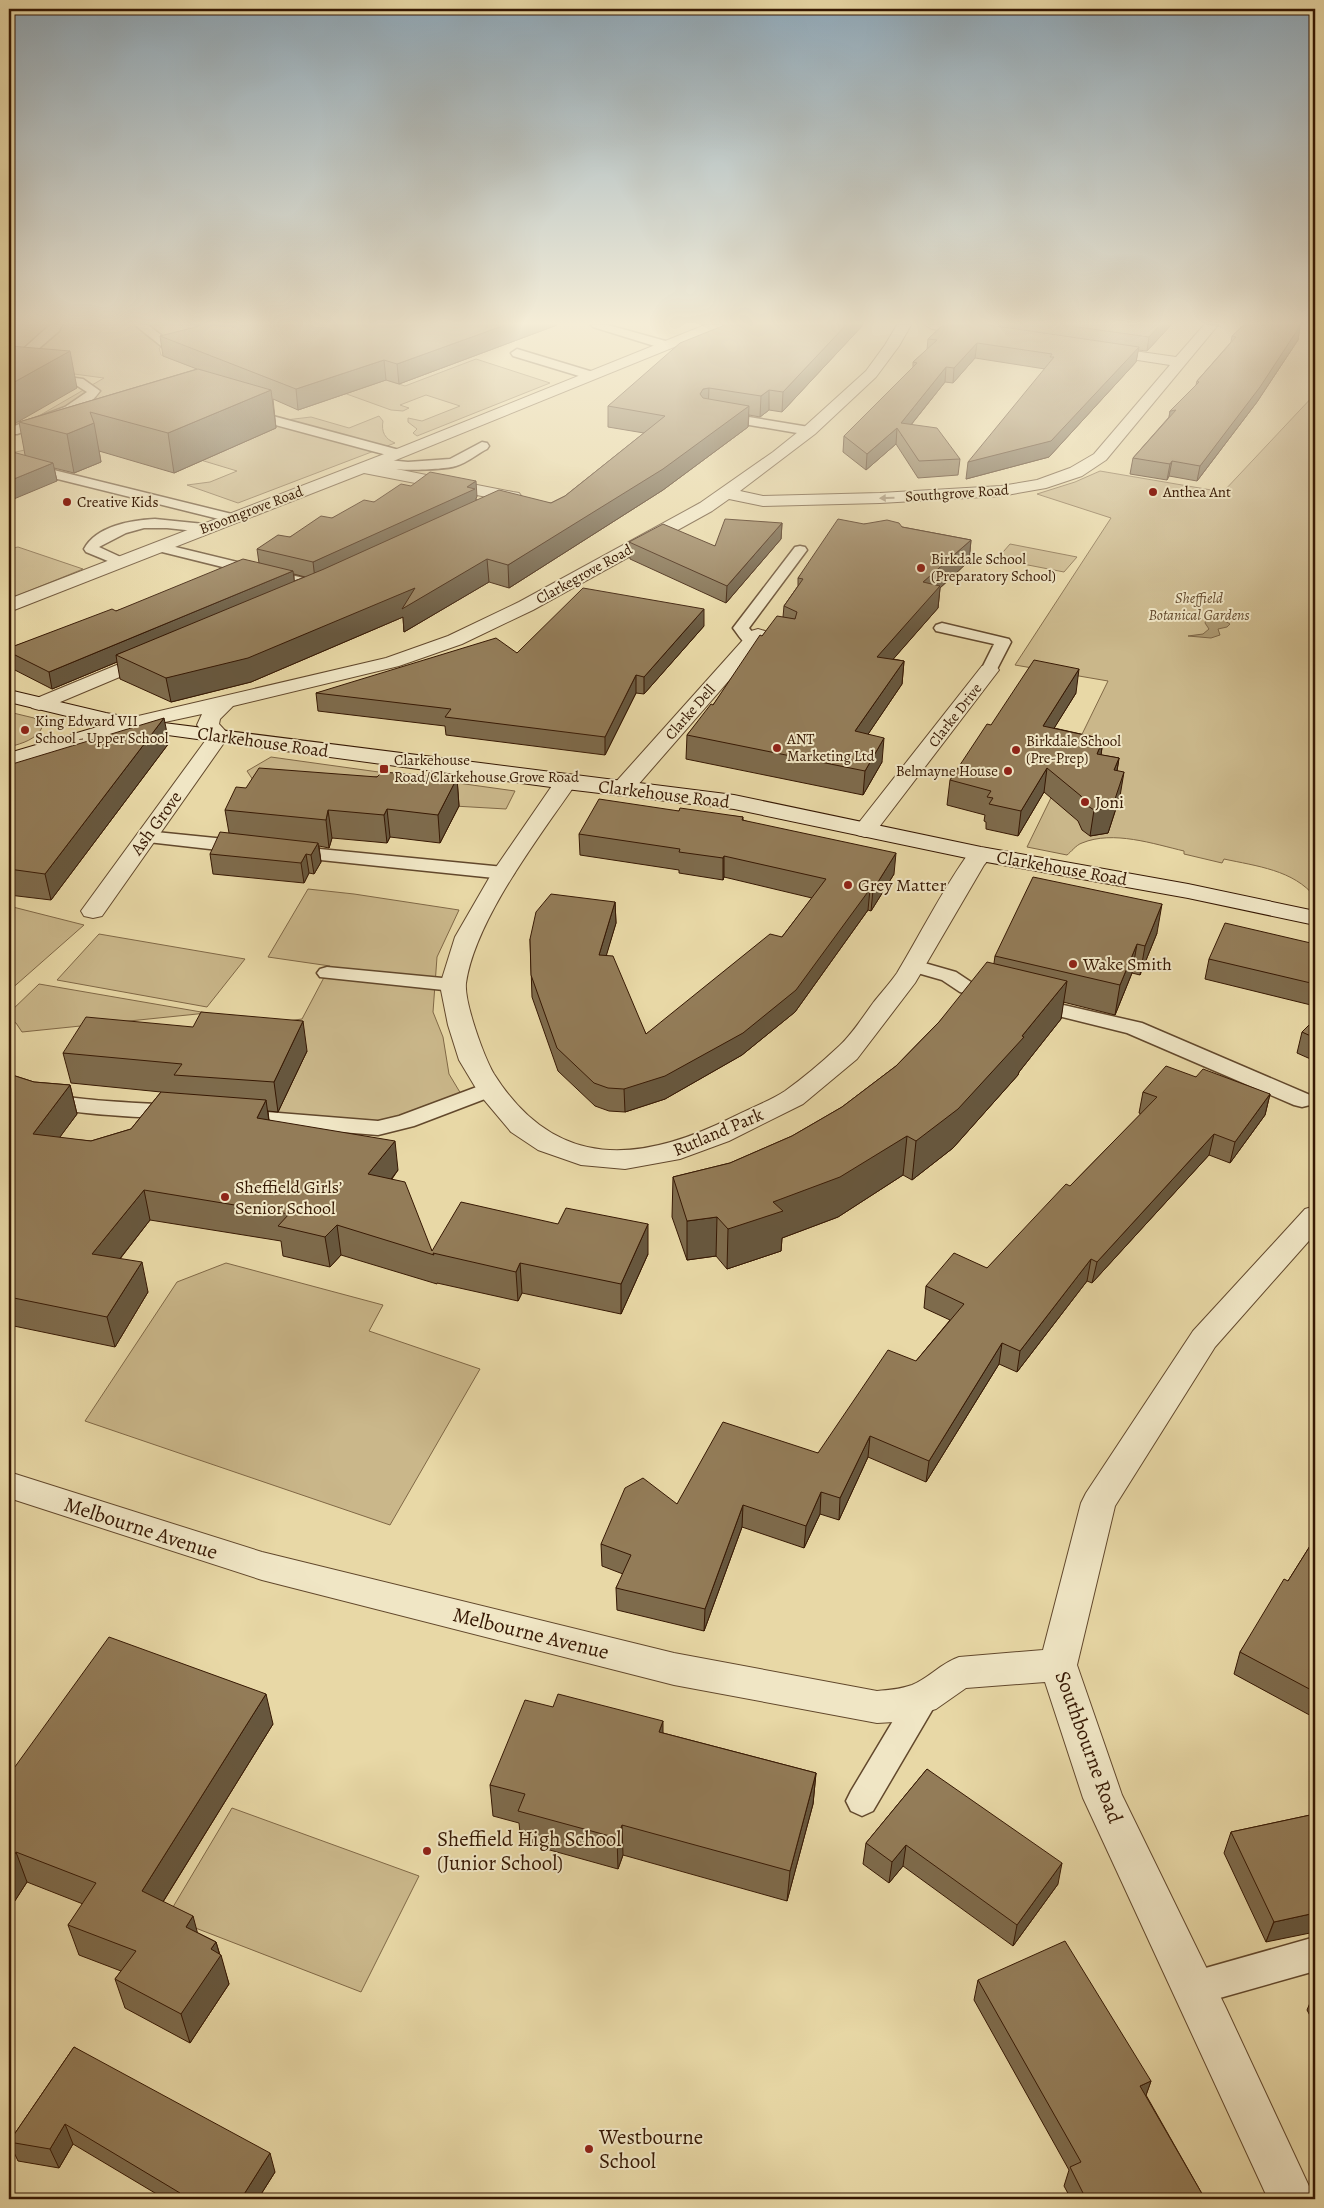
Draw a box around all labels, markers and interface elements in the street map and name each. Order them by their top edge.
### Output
street label: Southgrove Road [904,479,1010,507]
street label: Broomgrove Road [196,481,307,539]
place label: Anthea Ant [1162,482,1231,502]
marker: Anthea Ant [1147,486,1159,498]
place label: Creative Kids [77,492,158,512]
one-way arrow [879,494,895,502]
marker: Creative Kids [61,496,73,508]
street label: Clarkegrove Road [532,539,637,609]
place label: Birkdale School (Preparatory School) [931,549,1056,586]
marker: Birkdale School (Preparatory School) [915,562,927,574]
park label: Sheffield Botanical Gardens [1148,588,1250,625]
street label: Clarke Drive [924,679,987,751]
street label: Clarke Dell [660,680,720,744]
place label: King Edward VII School - Upper School [35,711,169,748]
street label: Clarkehouse Road [196,721,330,763]
marker: King Edward VII School - Upper School [19,724,31,736]
place label: ANT Marketing Ltd [786,729,876,766]
place label: Birkdale School (Pre-Prep) [1026,731,1121,768]
marker: ANT Marketing Ltd [771,742,783,754]
marker: Birkdale School (Pre-Prep) [1010,744,1022,756]
place label: Clarkehouse Road/Clarkehouse Grove Road [394,750,580,787]
place label: Belmayne House [896,761,998,781]
marker: Clarkehouse Road/Clarkehouse Grove Road [378,763,390,775]
marker: Belmayne House [1002,765,1014,777]
street label: Clarkehouse Road [597,774,731,814]
street label: Ash Grove [124,786,187,861]
place label: Joni [1095,790,1124,814]
marker: Joni [1079,796,1091,808]
street label: Clarkehouse Road [995,845,1130,891]
place label: Grey Matter [858,873,946,897]
marker: Grey Matter [842,879,854,891]
place label: Wake Smith [1082,952,1172,976]
marker: Wake Smith [1067,958,1079,970]
street label: Rutland Park [669,1102,767,1162]
place label: Sheffield Girls’ Senior School [235,1175,342,1220]
marker: Sheffield Girls’ Senior School [219,1191,231,1203]
street label: Melbourne Avenue [61,1490,221,1566]
street label: Melbourne Avenue [450,1600,612,1666]
street label: Southbourne Road [1048,1667,1130,1828]
place label: Sheffield High School (Junior School) [437,1825,621,1877]
marker: Sheffield High School (Junior School) [421,1845,433,1857]
place label: Westbourne School [598,2123,703,2175]
marker: Westbourne School [583,2143,595,2155]

